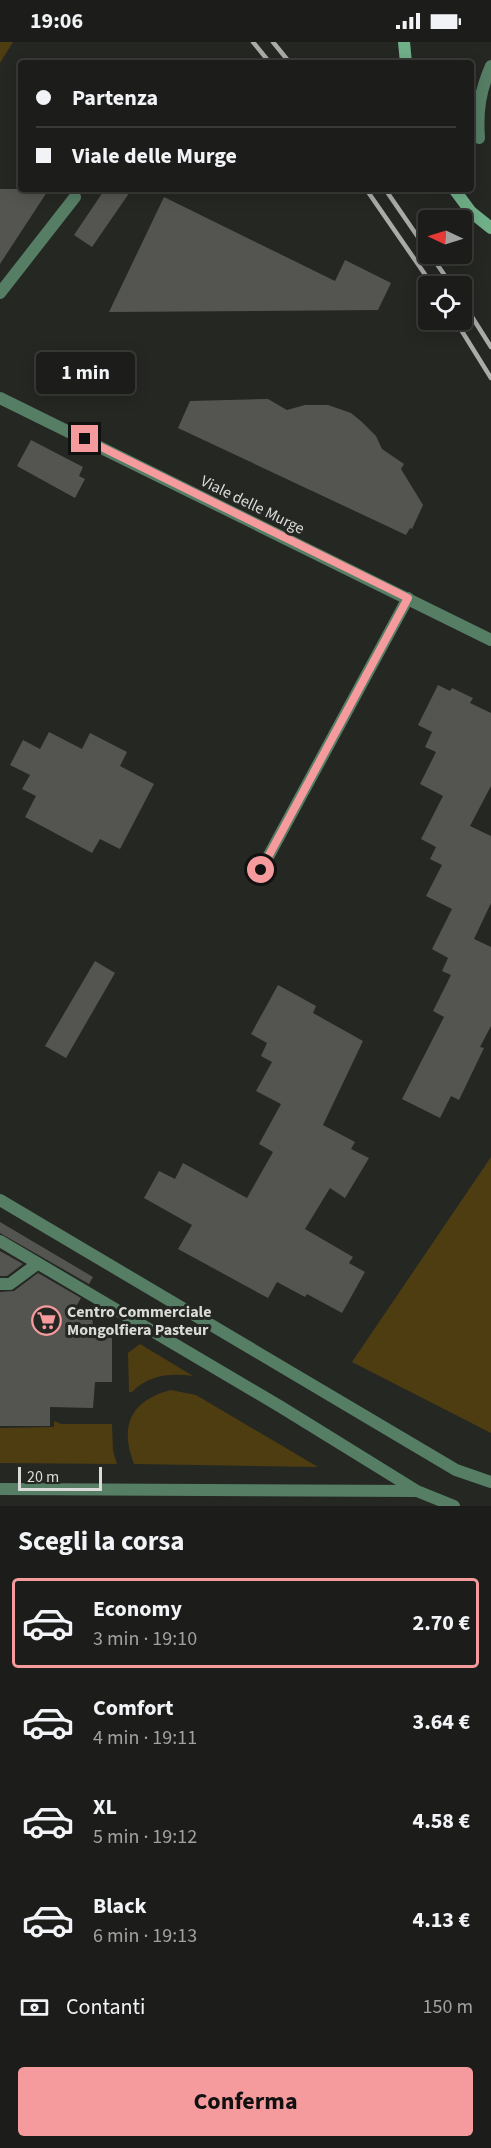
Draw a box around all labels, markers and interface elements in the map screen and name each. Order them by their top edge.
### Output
text: 19:06 [30,5,83,37]
text: Partenza [72,82,158,114]
text: Viale delle Murge [72,140,237,172]
north arrow [418,210,472,264]
map controls [418,210,472,330]
button: locate [418,276,472,330]
callout: 1 min [36,352,134,394]
text: 1 min [61,359,110,387]
route end [71,425,98,452]
street label: Viale delle Murge [197,470,308,540]
route start [247,856,274,883]
place label: Centro Commerciale Mongolfiera Pasteur [67,1301,211,1341]
supermarket icon: Centro Commerciale Mongolfiera Pasteur [30,1304,62,1336]
scale bar [18,1464,102,1492]
text: 20 m [27,1466,59,1488]
text: Scegli la corsa [18,1522,185,1561]
text: Economy [93,1593,182,1625]
icon: car [21,1596,75,1650]
text: 2.70 € [413,1607,470,1639]
text: 3 min · 19:10 [93,1625,197,1653]
text: Comfort [93,1692,174,1724]
icon: car [21,1695,75,1749]
text: 3.64 € [413,1706,470,1738]
text: 4 min · 19:11 [93,1724,197,1752]
text: XL [93,1791,117,1823]
icon: car [21,1794,75,1848]
text: 4.58 € [413,1805,470,1837]
text: 5 min · 19:12 [93,1823,197,1851]
text: Black [93,1890,147,1922]
icon: car [21,1893,75,1947]
text: 4.13 € [413,1904,470,1936]
text: 6 min · 19:13 [93,1922,197,1950]
icon: cash [18,1991,51,2024]
text: Contanti [66,1991,145,2023]
text: 150 m [423,1993,473,2021]
button: Conferma [18,2067,473,2136]

